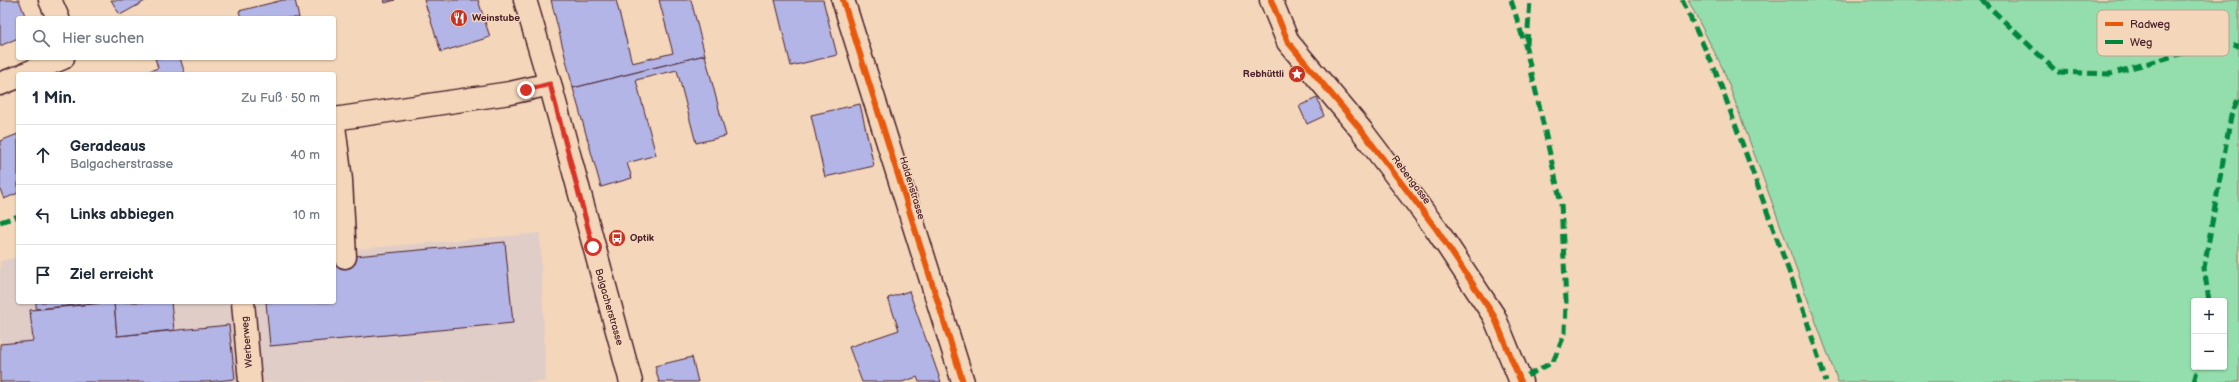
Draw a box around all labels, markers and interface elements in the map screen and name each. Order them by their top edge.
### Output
restaurant icon: Weinstube [449,8,469,28]
legend [2097,10,2229,56]
place label: Weinstube [472,12,520,24]
search box [16,16,336,60]
text: Radweg [2130,18,2170,31]
icon: search [30,27,52,49]
text: Hier suchen [62,29,144,48]
text: Weg [2130,36,2152,49]
place icon: Rebhüttli [1287,64,1307,84]
place label: Rebhüttli [1243,68,1284,80]
route end [517,81,535,99]
text: 1 Min. [32,88,76,108]
text: Zu Fuß · 50 m [242,90,320,106]
text: Geradeaus [70,137,146,156]
icon: ahead [32,144,54,166]
text: 40 m [290,147,320,163]
street label: Rebengasse [1389,153,1433,207]
street label: Haldenstrasse [897,155,927,221]
text: Balgacherstrasse [70,156,173,172]
icon: left [32,204,54,226]
text: Links abbiegen [70,205,174,224]
text: 10 m [293,207,320,223]
bus stop icon: Optik [607,228,627,248]
place label: Optik [630,232,655,244]
route start [584,238,602,256]
icon: arrive [32,264,54,286]
text: Ziel erreicht [70,265,153,284]
street label: Balgacherstrasse [592,267,626,347]
map controls [2191,298,2227,370]
button: + [2191,298,2227,334]
street label: Werberweg [239,316,255,368]
button: − [2191,334,2227,370]

